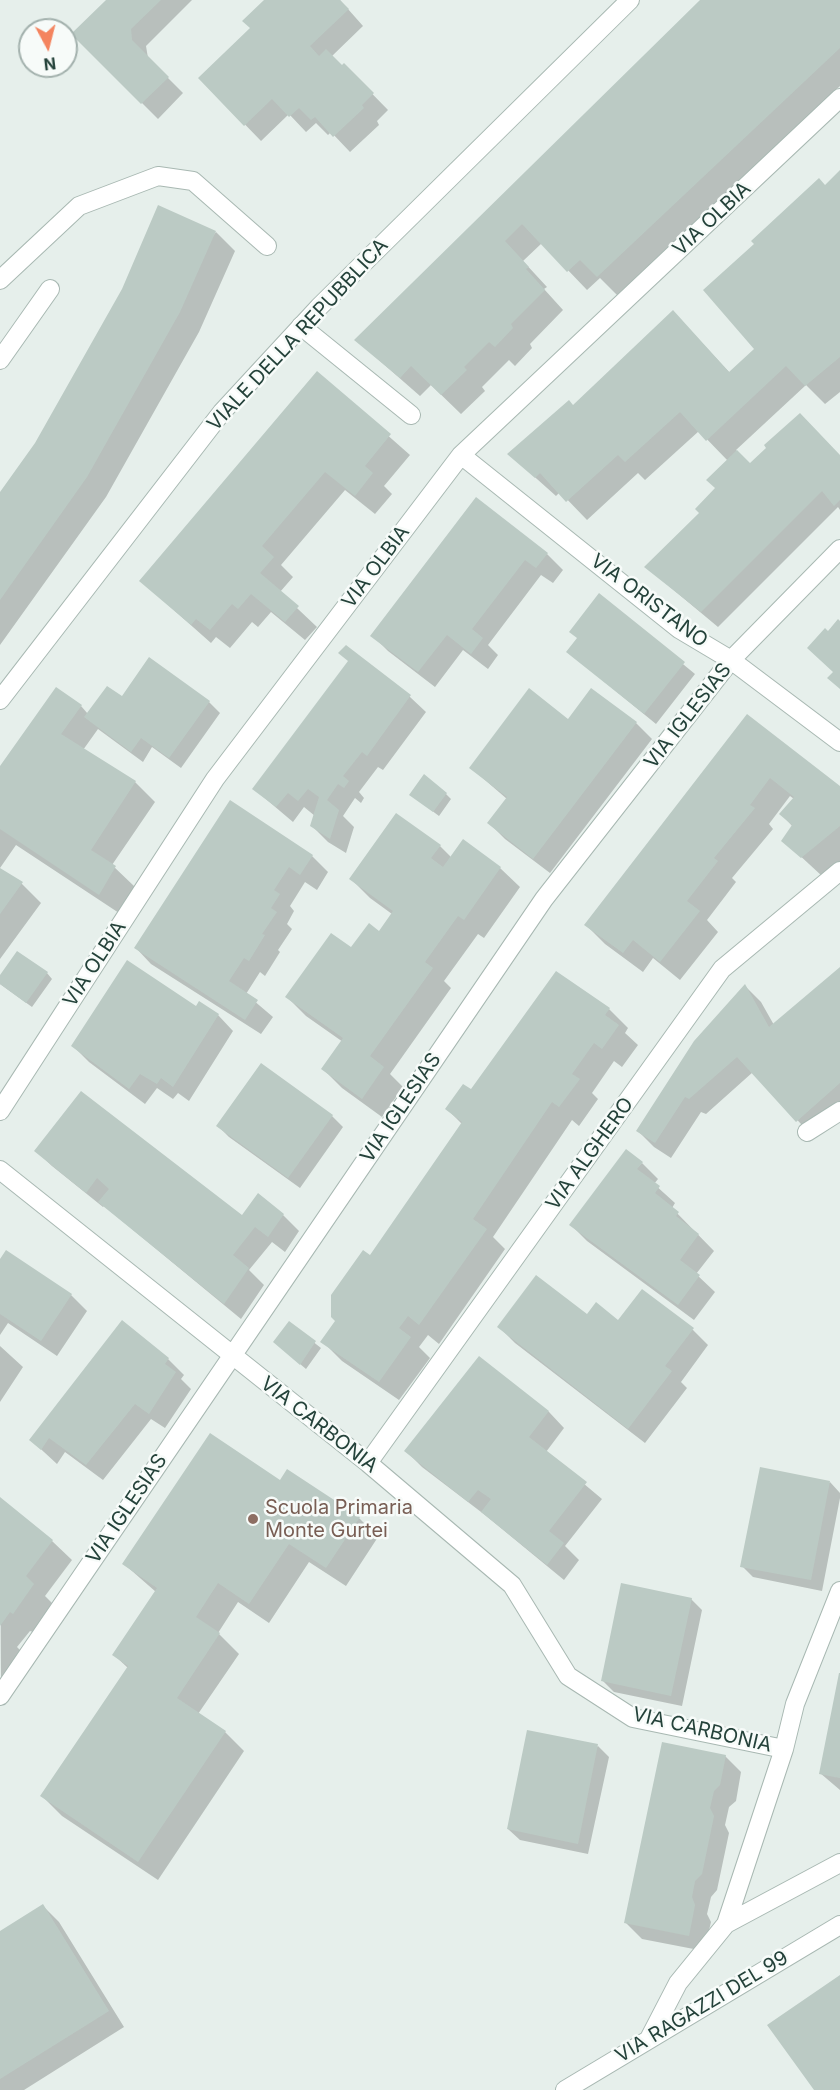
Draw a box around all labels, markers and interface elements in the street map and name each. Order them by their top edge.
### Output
north arrow [18,18,78,78]
text: N [43,53,57,75]
street label: VIA OLBIA [668,177,756,261]
street label: VIALE DELLA REPUBBLICA [203,234,393,436]
street label: VIA OLBIA [337,521,415,613]
street label: VIA ORISTANO [586,549,712,653]
street label: VIA IGLESIAS [639,659,737,773]
street label: VIA OLBIA [58,917,132,1011]
street label: VIA IGLESIAS [356,1049,446,1167]
street label: VIA ALGHERO [541,1093,639,1215]
street label: VIA CARBONIA [256,1372,382,1478]
street label: VIA IGLESIAS [82,1450,172,1568]
place label: Scuola Primaria Monte Gurtei [265,1496,413,1543]
marker: Scuola Primaria Monte Gurtei [246,1512,260,1526]
street label: VIA CARBONIA [630,1702,774,1758]
street label: VIA RAGAZZI DEL 99 [611,1946,793,2068]

